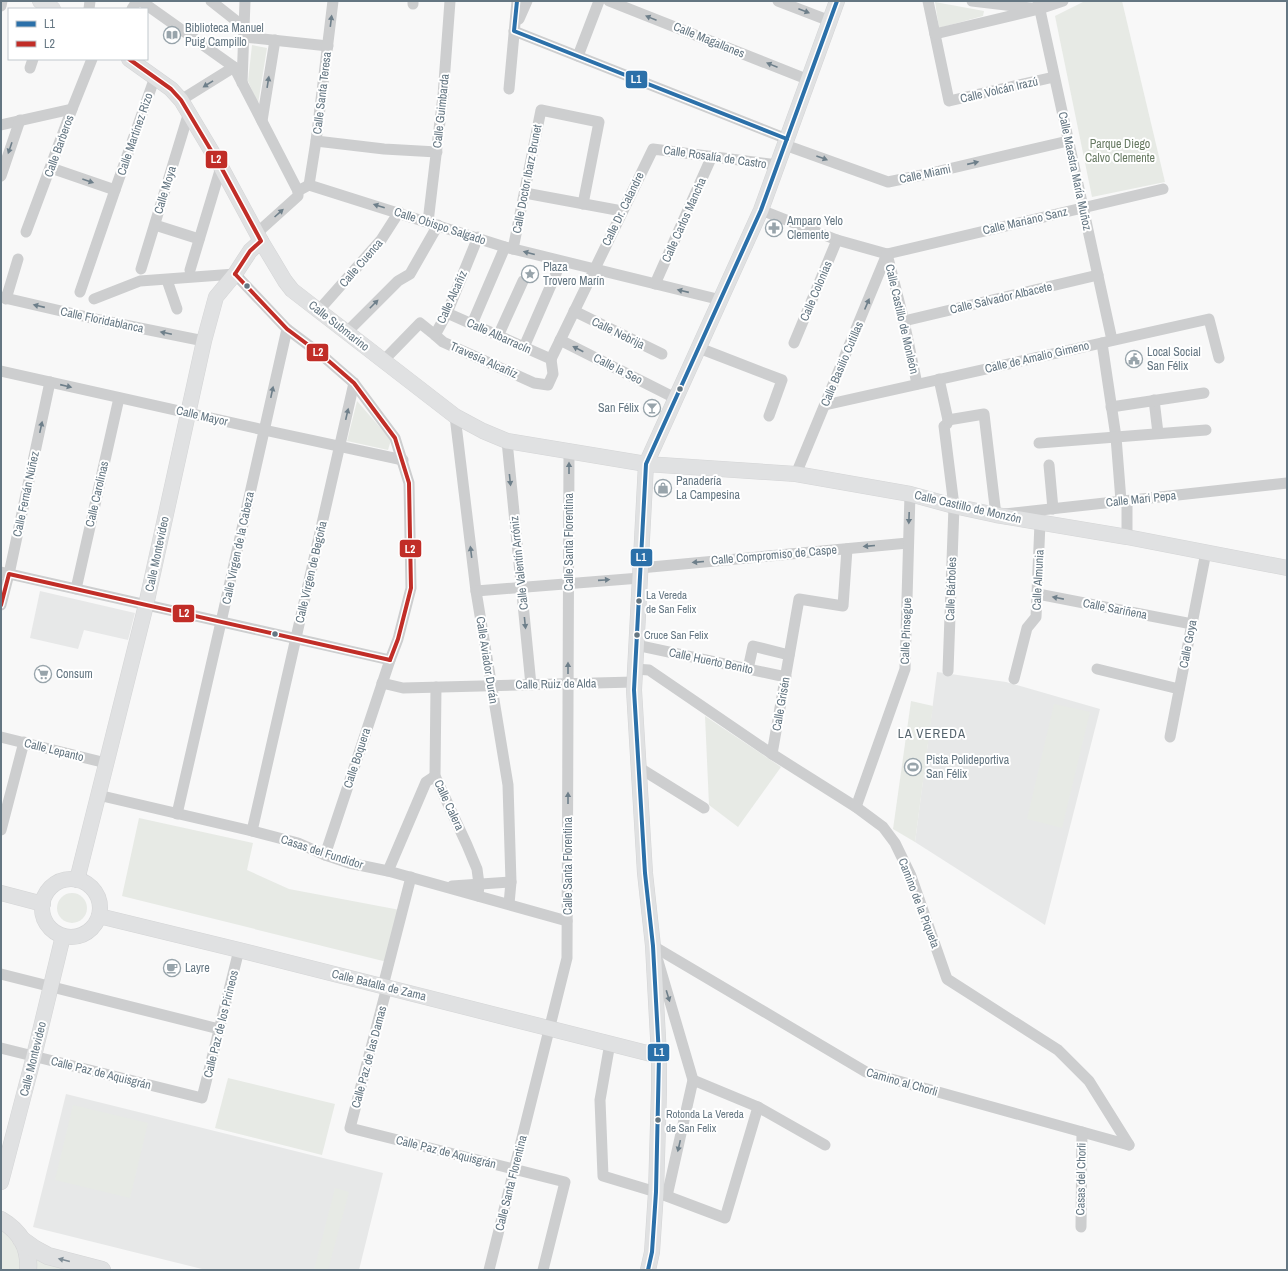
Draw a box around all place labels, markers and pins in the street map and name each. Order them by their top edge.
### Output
place label: Biblioteca Manuel Puig Campillo [185,20,264,50]
library icon: Biblioteca Manuel Puig Campillo [162,25,182,45]
place label: Amparo Yelo Clemente [786,213,843,243]
pharmacy icon: Amparo Yelo Clemente [764,218,784,238]
place label: Plaza Trovero Marín [543,259,604,289]
place icon: Plaza Trovero Marín [520,264,540,284]
unlabelled marker [242,281,252,291]
place label: Local Social San Félix [1147,344,1201,374]
public building icon: Local Social San Félix [1124,349,1144,369]
unlabelled marker [675,384,685,394]
bar icon: San Félix [642,398,662,418]
place label: San Félix [598,400,639,416]
place label: Panadería La Campesina [676,473,741,503]
shop icon: Panadería La Campesina [653,478,673,498]
place label: La Vereda de San Felix [646,588,697,616]
marker: La Vereda de San Felix [634,596,644,606]
place label: Cruce San Felix [644,628,709,642]
unlabelled marker [270,629,280,639]
marker: Cruce San Felix [632,630,642,640]
supermarket icon: Consum [33,664,53,684]
place label: Consum [56,666,93,682]
place label: Pista Polideportiva San Félix [926,752,1010,782]
sports icon: Pista Polideportiva San Félix [903,757,923,777]
cafe icon: Layre [162,958,182,978]
place label: Layre [185,960,210,976]
place label: Rotonda La Vereda de San Felix [666,1107,744,1135]
marker: Rotonda La Vereda de San Felix [653,1115,663,1125]

